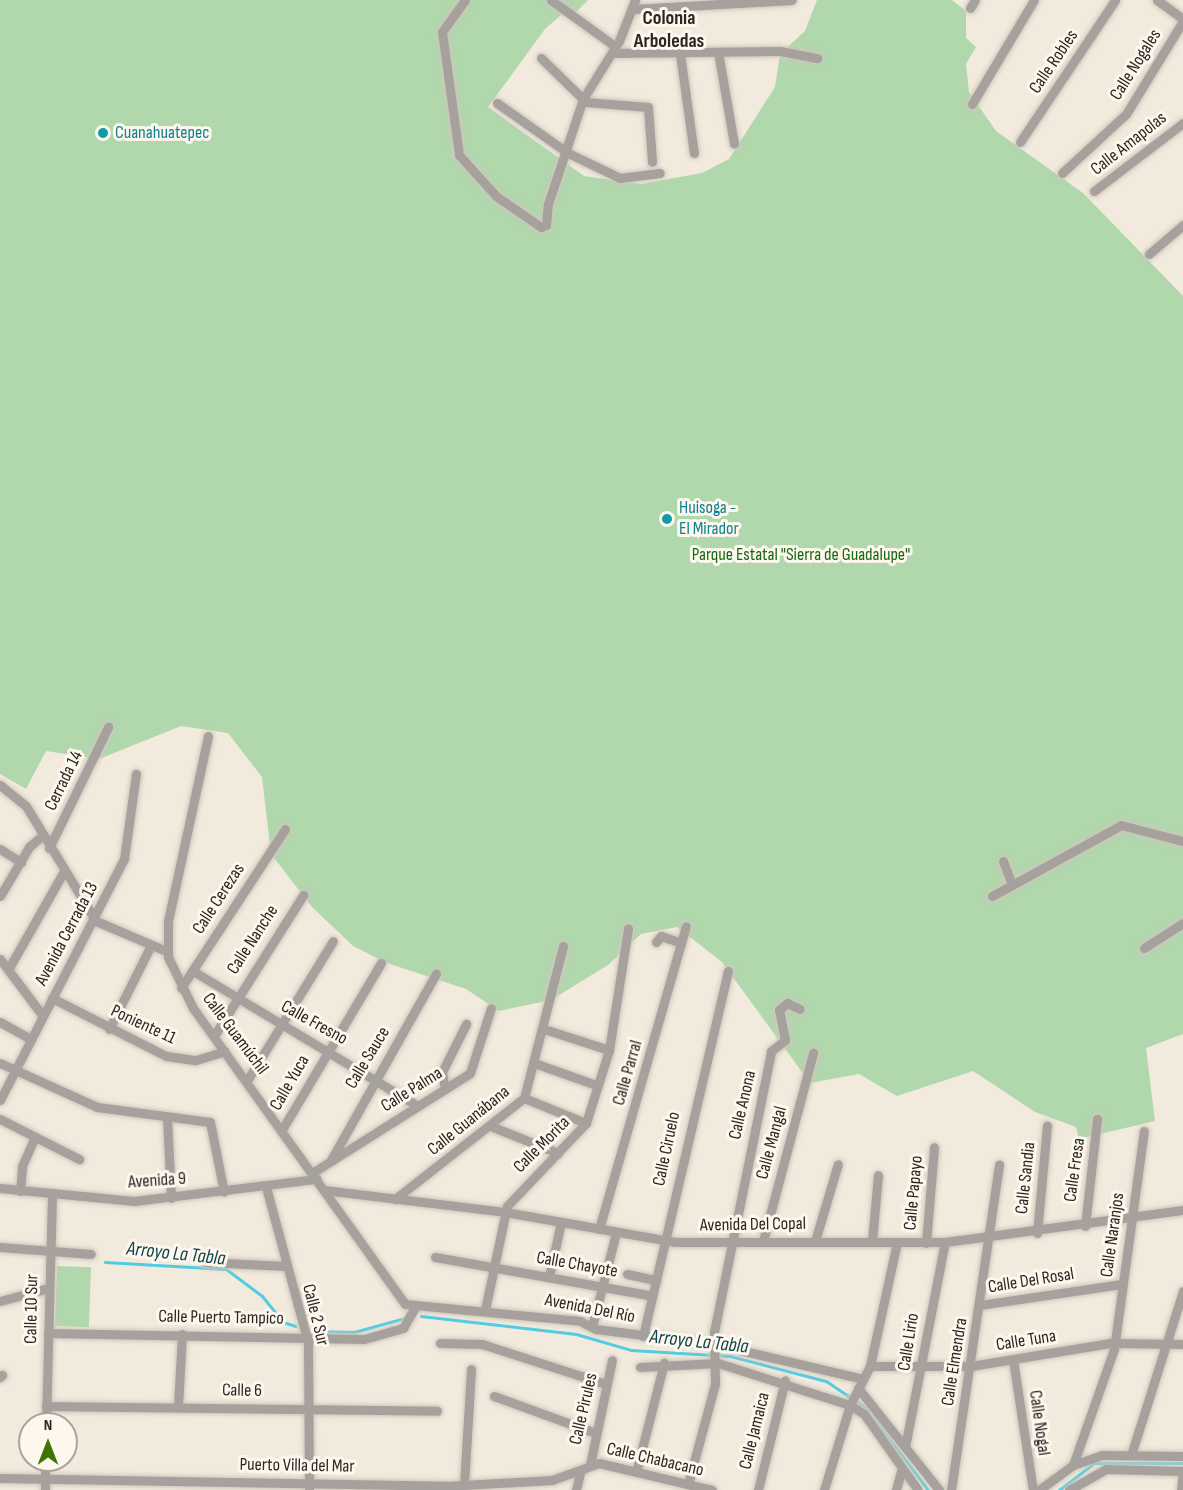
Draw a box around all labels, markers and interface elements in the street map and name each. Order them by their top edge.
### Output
district label: Colonia Arboledas [634,6,704,53]
street label: Calle Nogales [1106,25,1166,105]
street label: Calle Robles [1025,26,1083,98]
street label: Calle Amapolas [1087,108,1171,180]
place label: Cuanahuatepec [115,122,209,144]
marker: Cuanahuatepec [96,126,110,140]
place label: Huisoga - El Mirador [679,498,739,540]
marker: Huisoga - El Mirador [660,512,674,526]
park label: Parque Estatal "Sierra de Guadalupe" [692,544,910,566]
street label: Cerrada 14 [40,748,88,814]
street label: Calle Cerezas [188,860,250,938]
street label: Avenida Cerrada 13 [31,879,103,989]
street label: Calle Nanche [223,901,283,979]
street label: Calle Guamúchil [197,989,273,1079]
street label: Calle Fresno [277,996,351,1050]
street label: Poniente 11 [107,1001,179,1049]
street label: Calle Sauce [341,1023,395,1093]
street label: Calle Parral [608,1038,648,1108]
street label: Calle Yuca [266,1051,314,1115]
street label: Calle Palma [377,1063,447,1117]
street label: Calle Anona [725,1068,761,1142]
street label: Calle Guanábana [424,1081,514,1161]
street label: Calle Mangal [752,1104,792,1182]
street label: Calle Ciruelo [649,1110,685,1188]
street label: Calle Morita [509,1112,575,1178]
street label: Calle Fresa [1060,1137,1090,1203]
street label: Calle Sandia [1011,1141,1041,1215]
street label: Calle Papayo [900,1155,928,1231]
street label: Avenida 9 [127,1168,187,1194]
street label: Calle Naranjos [1096,1191,1130,1279]
street label: Avenida Del Copal [700,1213,806,1237]
water label: Arroyo La Tabla [125,1237,227,1271]
street label: Calle Chayote [535,1247,619,1283]
street label: Calle Del Rosal [987,1264,1075,1298]
street label: Calle 10 Sur [21,1274,43,1344]
street label: Calle 2 Sur [297,1282,333,1348]
street label: Avenida Del Río [543,1290,637,1328]
street label: Calle Puerto Tampico [158,1306,284,1330]
street label: Calle Lirio [894,1312,924,1372]
street label: Calle Elmendra [937,1316,973,1408]
water label: Arroyo La Tabla [648,1325,750,1359]
street label: Calle Tuna [995,1326,1057,1356]
street label: Calle Pirules [565,1371,603,1447]
street label: Calle 6 [222,1380,262,1402]
street label: Calle Nogal [1024,1389,1054,1457]
street label: Calle Jamaica [735,1390,775,1472]
north arrow [18,1412,78,1472]
text: N [44,1416,52,1435]
street label: Calle Chabacano [604,1438,706,1482]
street label: Puerto Villa del Mar [239,1454,355,1478]

